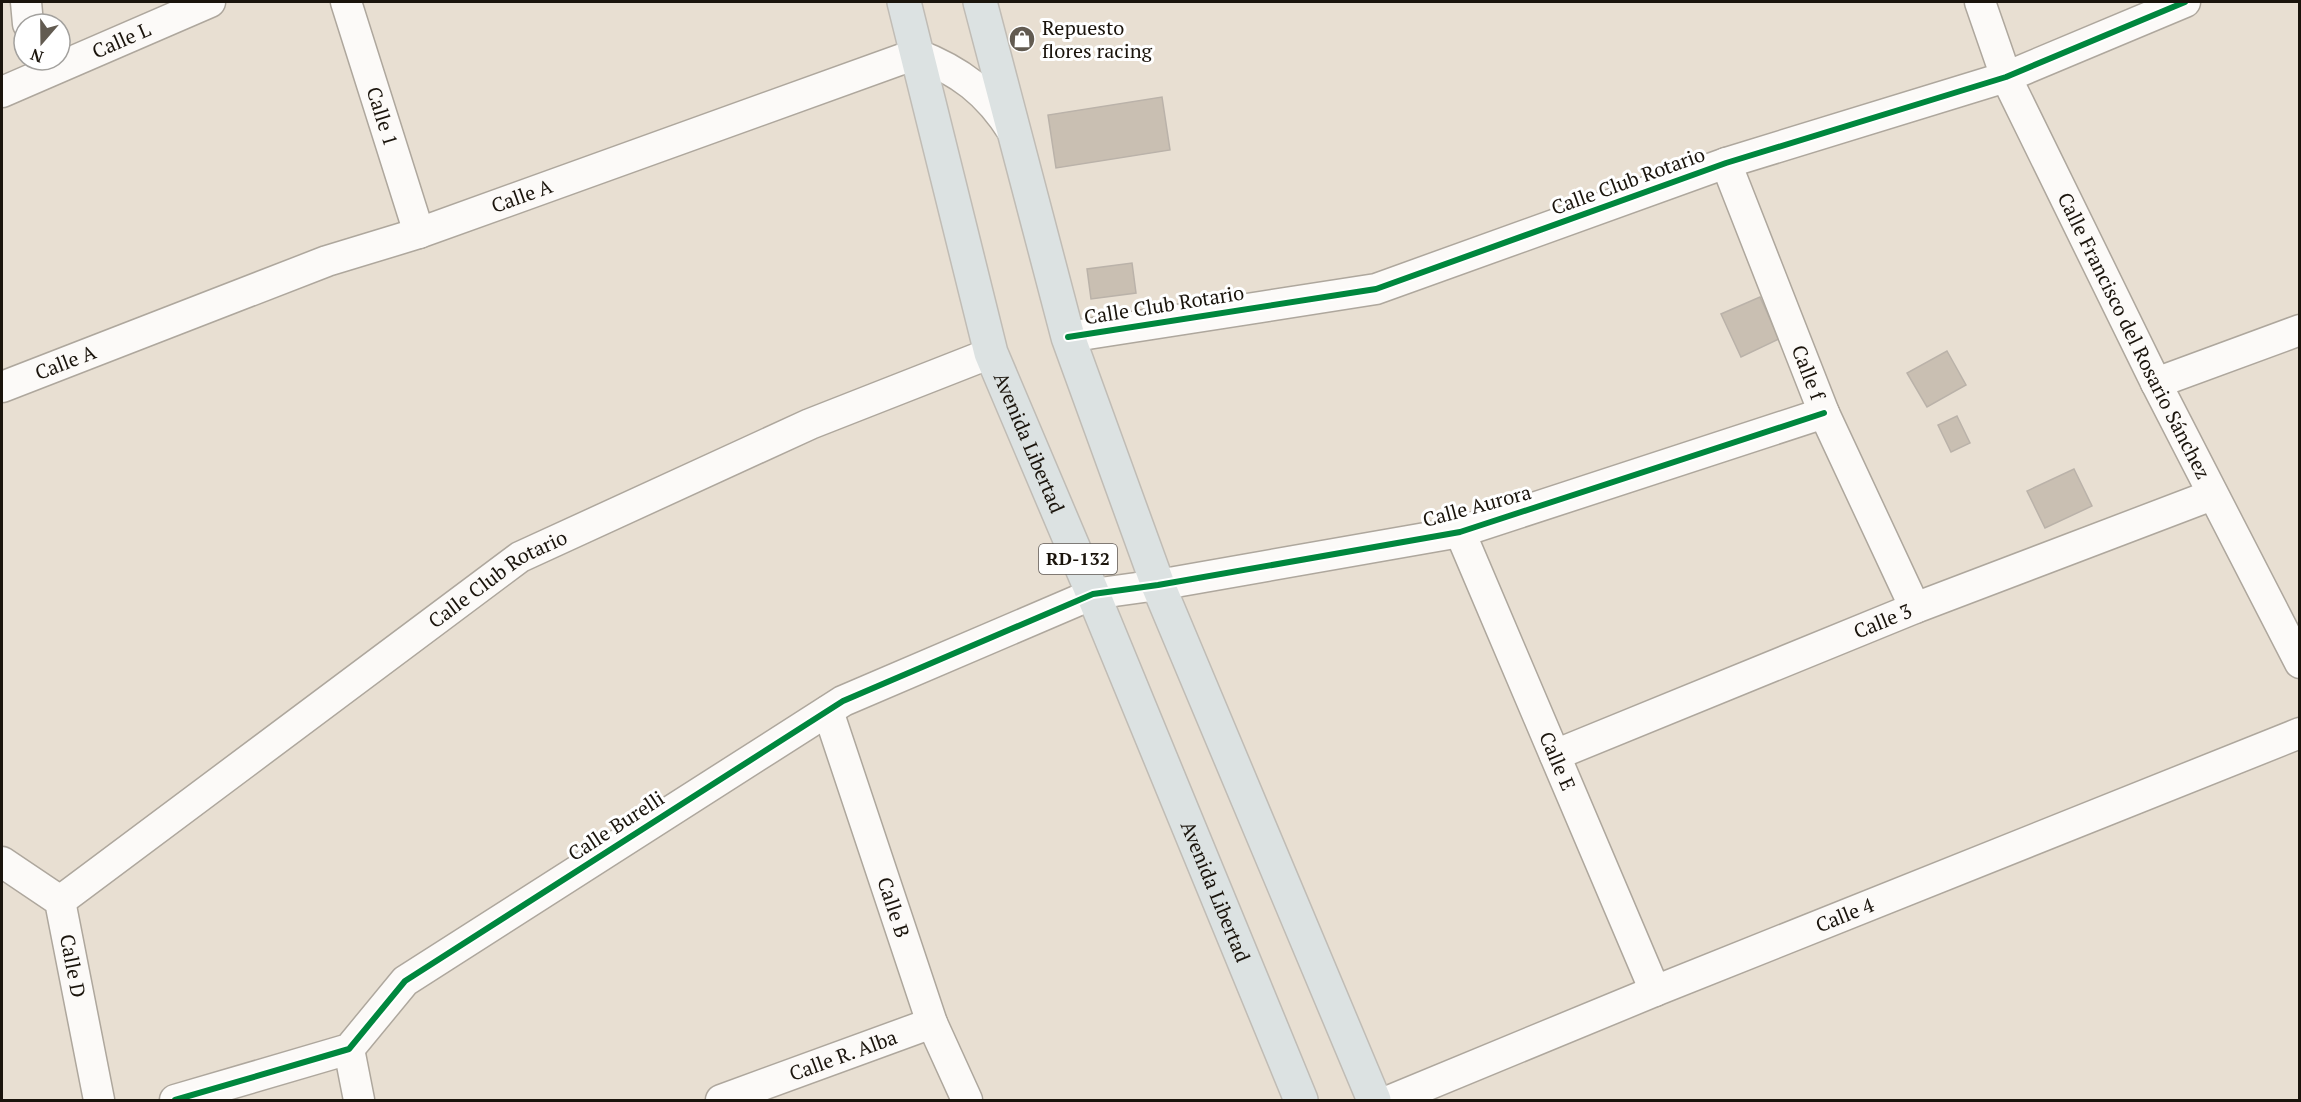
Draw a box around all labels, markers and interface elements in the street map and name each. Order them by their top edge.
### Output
north arrow [12,12,72,72]
place label: Repuesto flores racing [1042,14,1153,64]
street label: Calle L [88,15,154,64]
shop icon: Repuesto flores racing [1007,24,1037,54]
text: N [27,44,46,69]
street label: Calle 1 [361,83,405,149]
street label: Calle Club Rotario [1547,140,1708,221]
street label: Calle A [487,172,556,219]
street label: Calle Francisco del Rosario Sánchez [2052,188,2217,483]
street label: Calle Club Rotario [1082,279,1246,330]
street label: Calle A [31,338,100,386]
street label: Calle f [1786,341,1832,405]
street label: Avenida Libertad [988,368,1071,517]
street label: Calle Aurora [1420,478,1534,533]
street label: Calle Club Rotario [423,523,571,634]
road number: RD-132 [1039,544,1117,574]
street label: Calle 3 [1849,597,1916,645]
street label: Calle E [1533,727,1582,795]
street label: Calle Burelli [562,784,669,867]
street label: Avenida Libertad [1175,817,1257,966]
street label: Calle B [871,873,917,941]
street label: Calle 4 [1811,891,1878,938]
street label: Calle D [54,932,93,1000]
street label: Calle R. Alba [785,1023,901,1087]

